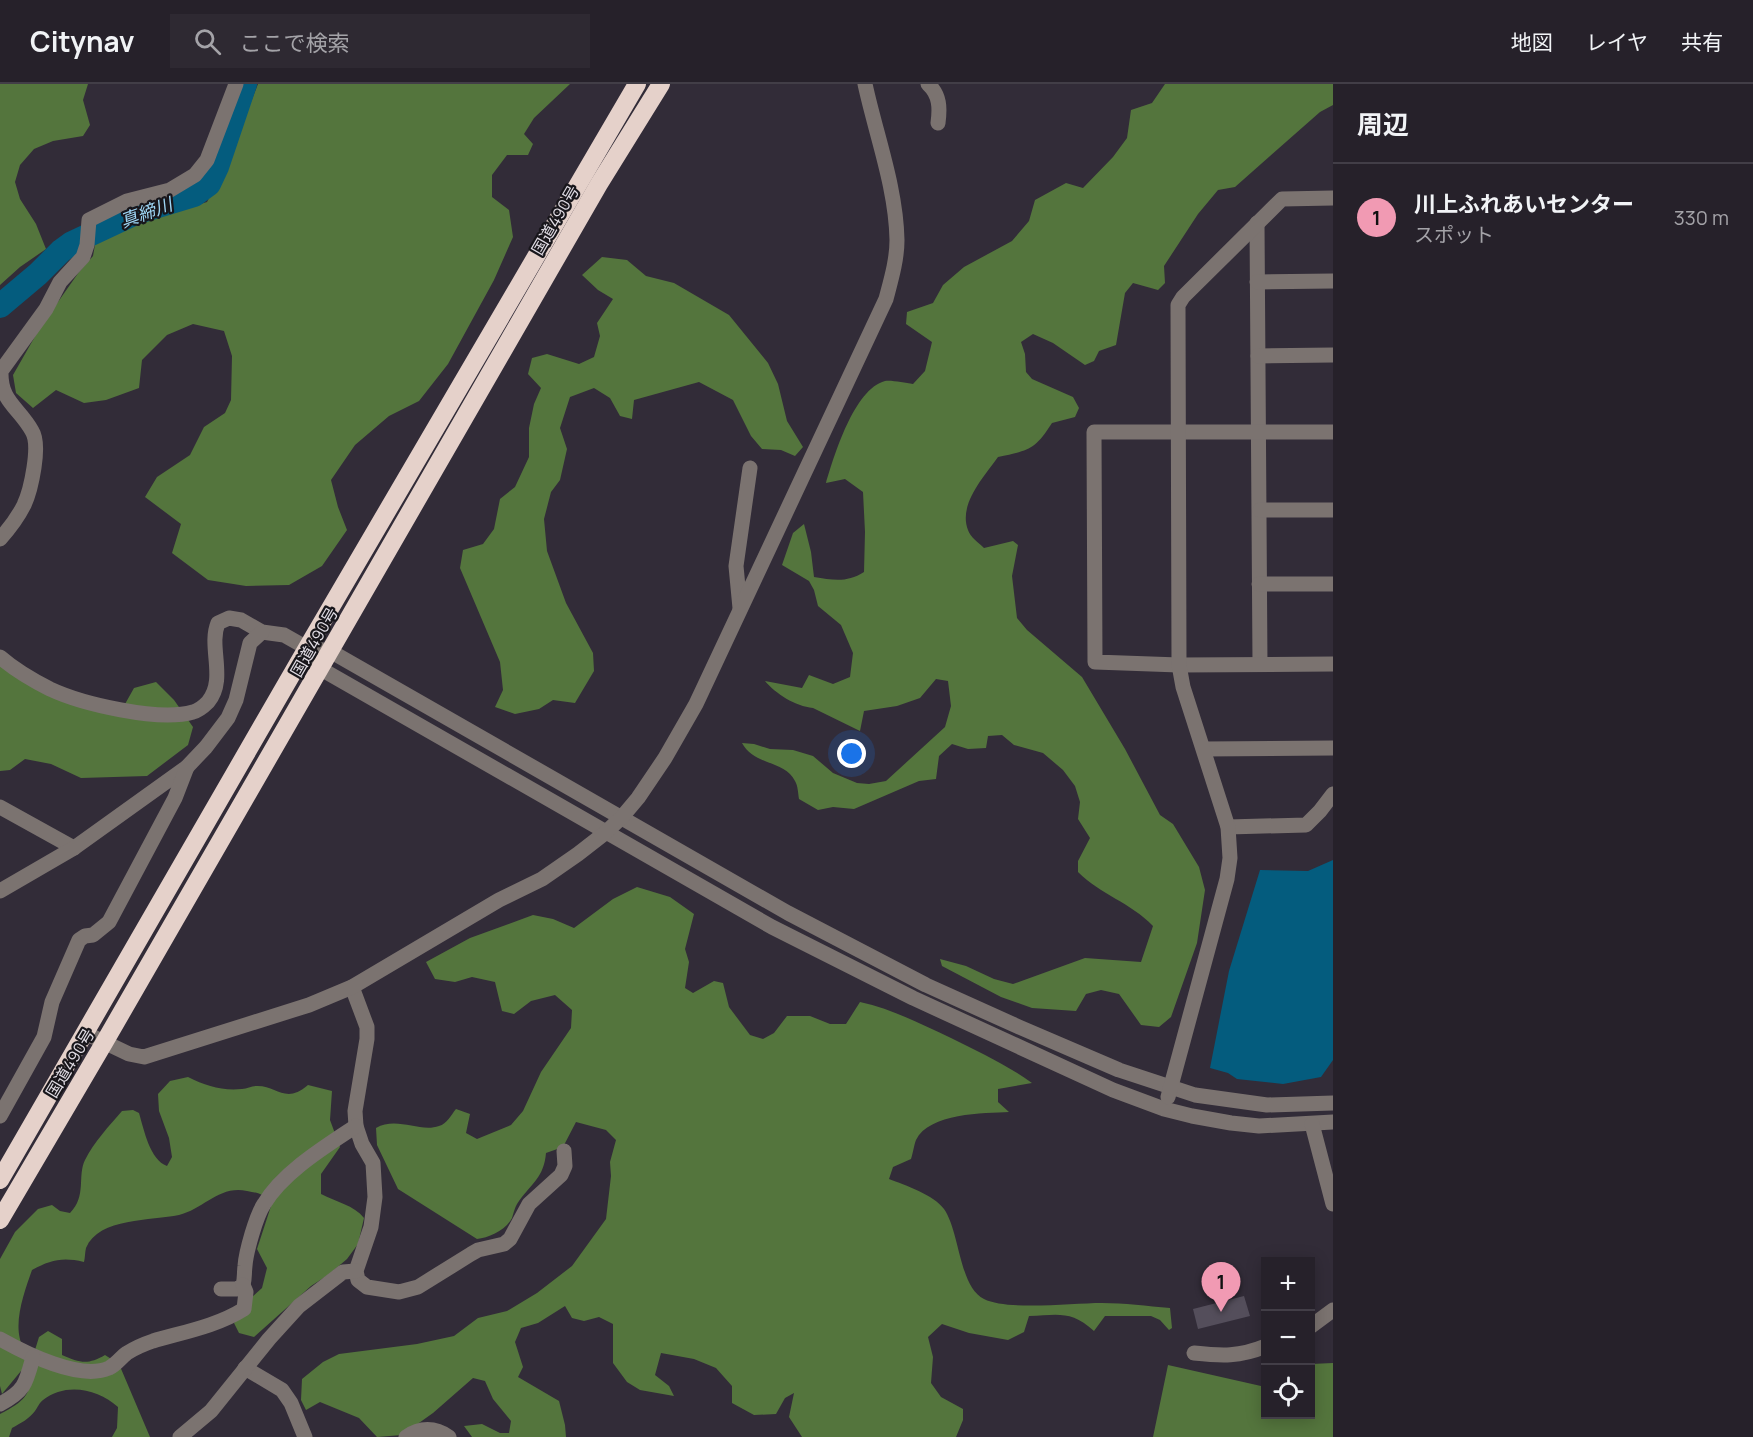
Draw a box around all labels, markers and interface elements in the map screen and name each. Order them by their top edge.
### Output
search box [170,14,590,68]
text: Citynav [30,22,134,60]
icon: search [191,25,224,58]
text: ここで検索 [239,28,349,58]
text: 地図 [1511,28,1553,56]
text: レイヤ [1586,28,1648,56]
text: 共有 [1681,28,1723,56]
text: 周辺 [1357,106,1409,142]
street label: 国道490号 [526,181,584,259]
text: 川上ふれあいセンター [1414,189,1634,219]
water label: 真締川 [117,191,177,233]
text: 1 [1372,204,1381,231]
text: 330 m [1674,204,1729,231]
text: スポット [1414,221,1494,248]
street label: 国道490号 [285,603,343,681]
your location [837,739,866,768]
street label: 国道490号 [41,1024,99,1102]
map controls [1261,1257,1315,1419]
button: + [1261,1257,1315,1311]
pin: 1 [1202,1262,1240,1312]
button: − [1261,1311,1315,1365]
button: locate [1261,1365,1315,1419]

